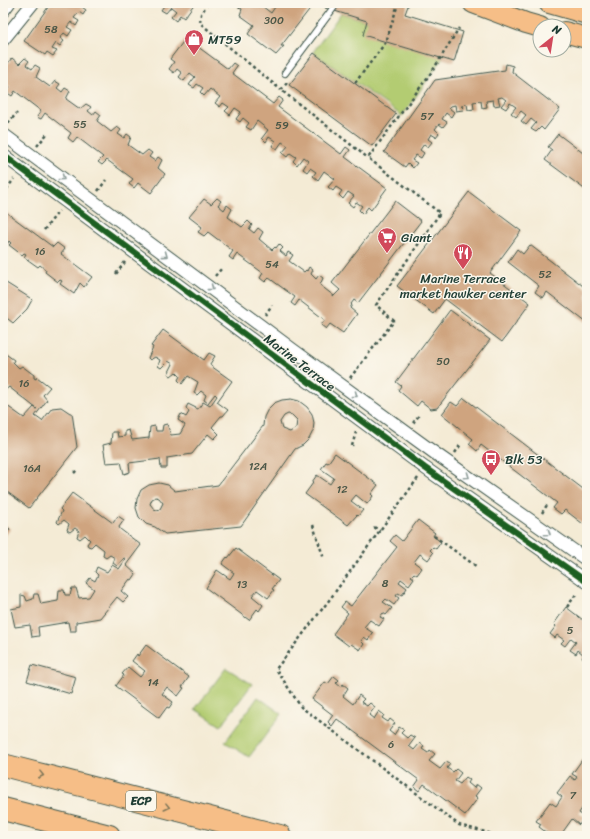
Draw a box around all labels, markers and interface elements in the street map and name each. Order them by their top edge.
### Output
house number: 300 [264,11,284,30]
north arrow [532,18,572,58]
text: N [548,19,565,40]
house number: 58 [44,20,58,39]
shop icon: MT59 [183,28,205,56]
place label: MT59 [208,28,241,51]
house number: 57 [420,107,434,126]
house number: 55 [73,115,87,134]
house number: 59 [275,116,289,135]
one-way arrow [58,173,65,181]
supermarket icon: Giant [376,226,398,254]
place label: Giant [401,226,432,249]
house number: 16 [35,242,45,261]
restaurant icon: Marine Terrace market hawker center [452,242,474,270]
one-way arrow [161,250,168,257]
house number: 54 [265,255,279,274]
house number: 52 [538,265,552,284]
place label: Marine Terrace market hawker center [400,267,527,305]
one-way arrow [206,284,213,291]
street label: Marine Terrace [259,328,341,397]
house number: 50 [436,352,450,371]
house number: 16 [19,374,29,393]
one-way arrow [351,390,358,397]
bus stop icon: Blk 53 [480,448,502,476]
place label: Blk 53 [505,448,542,471]
house number: 12A [249,457,267,476]
house number: 16A [23,459,41,478]
one-way arrow [463,471,470,478]
house number: 12 [336,480,348,499]
one-way arrow [544,528,551,536]
house number: 8 [382,574,389,593]
house number: 13 [237,575,247,594]
house number: 5 [567,621,574,640]
house number: 14 [147,673,159,692]
house number: 6 [388,735,394,754]
one-way arrow [37,770,44,779]
house number: 7 [570,786,577,805]
road number: ECP [126,791,156,811]
one-way arrow [163,802,170,811]

